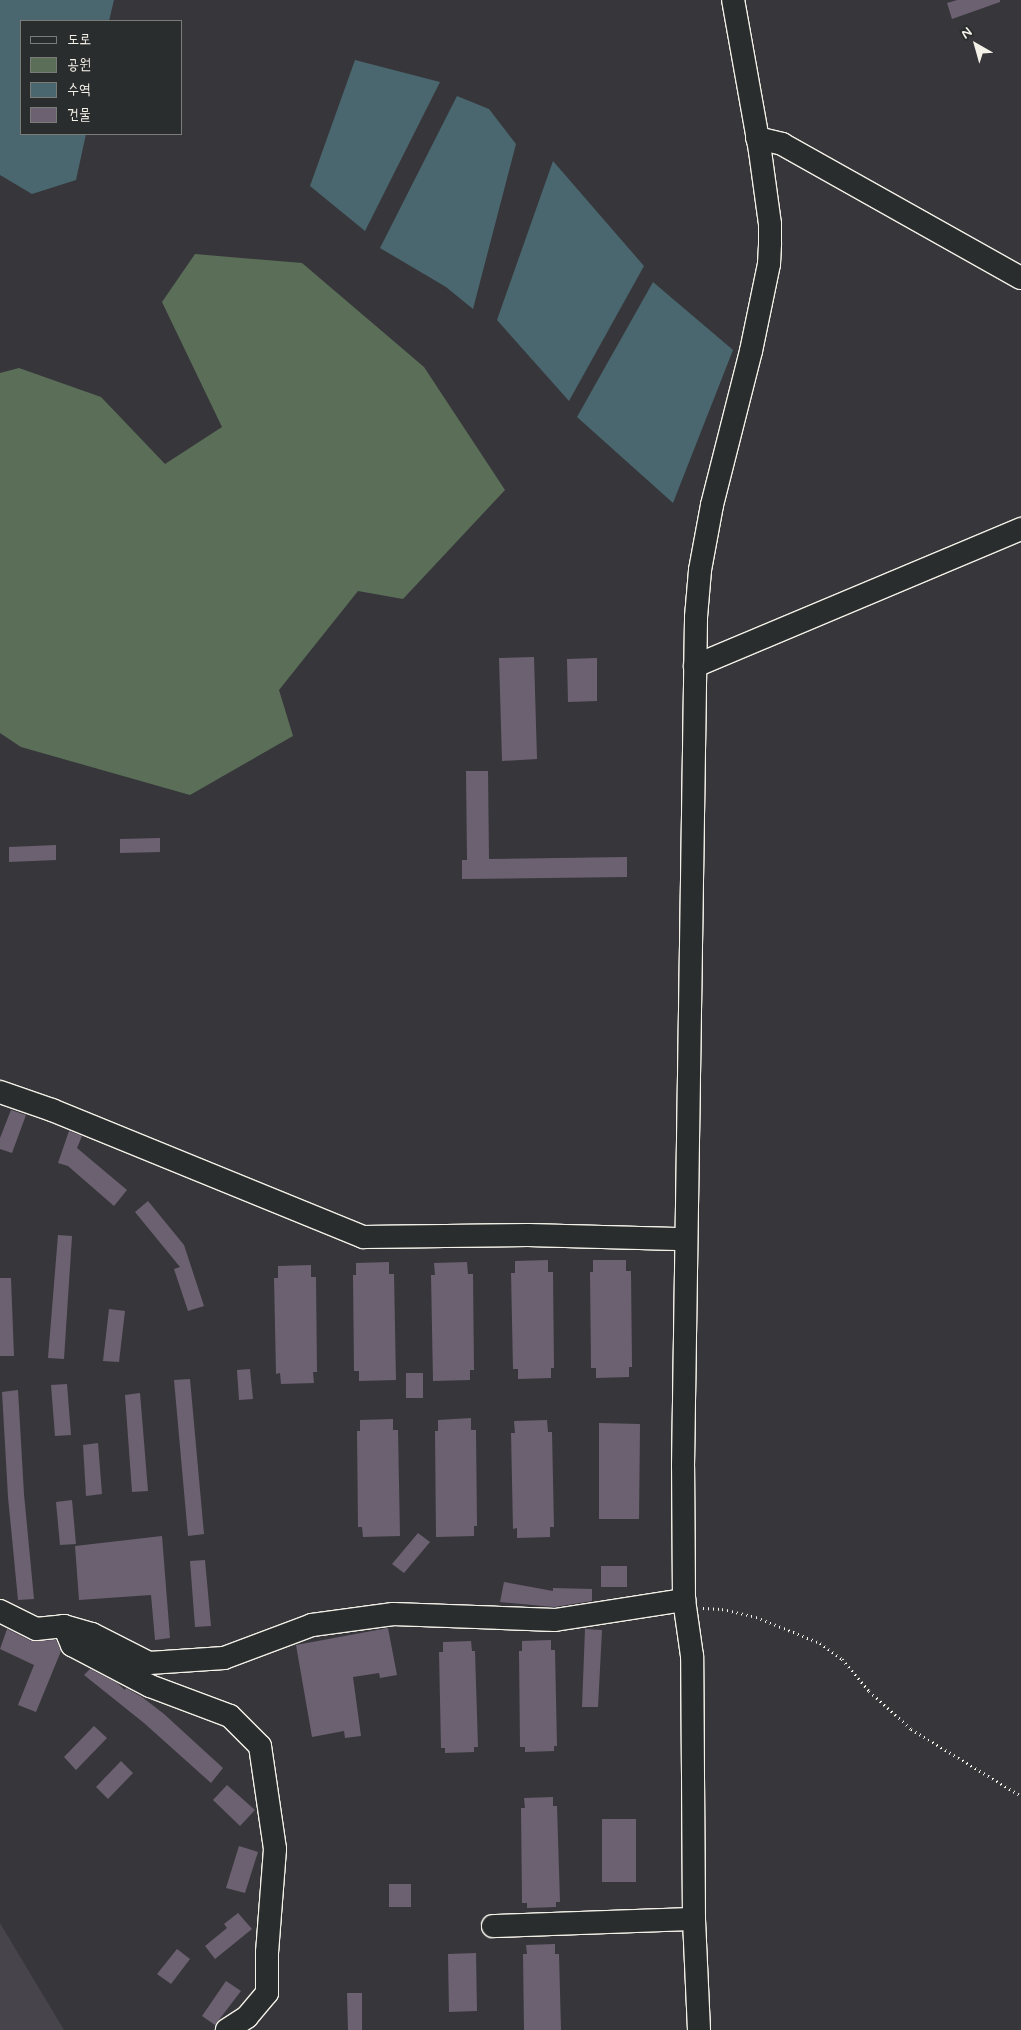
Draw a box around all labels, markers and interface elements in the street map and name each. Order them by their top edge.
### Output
legend [20,20,182,135]
north arrow [951,20,1001,70]
text: N [958,23,976,43]
text: 도로 [67,30,91,50]
text: 공원 [67,55,91,75]
text: 수역 [67,80,91,100]
text: 건물 [67,105,91,125]

